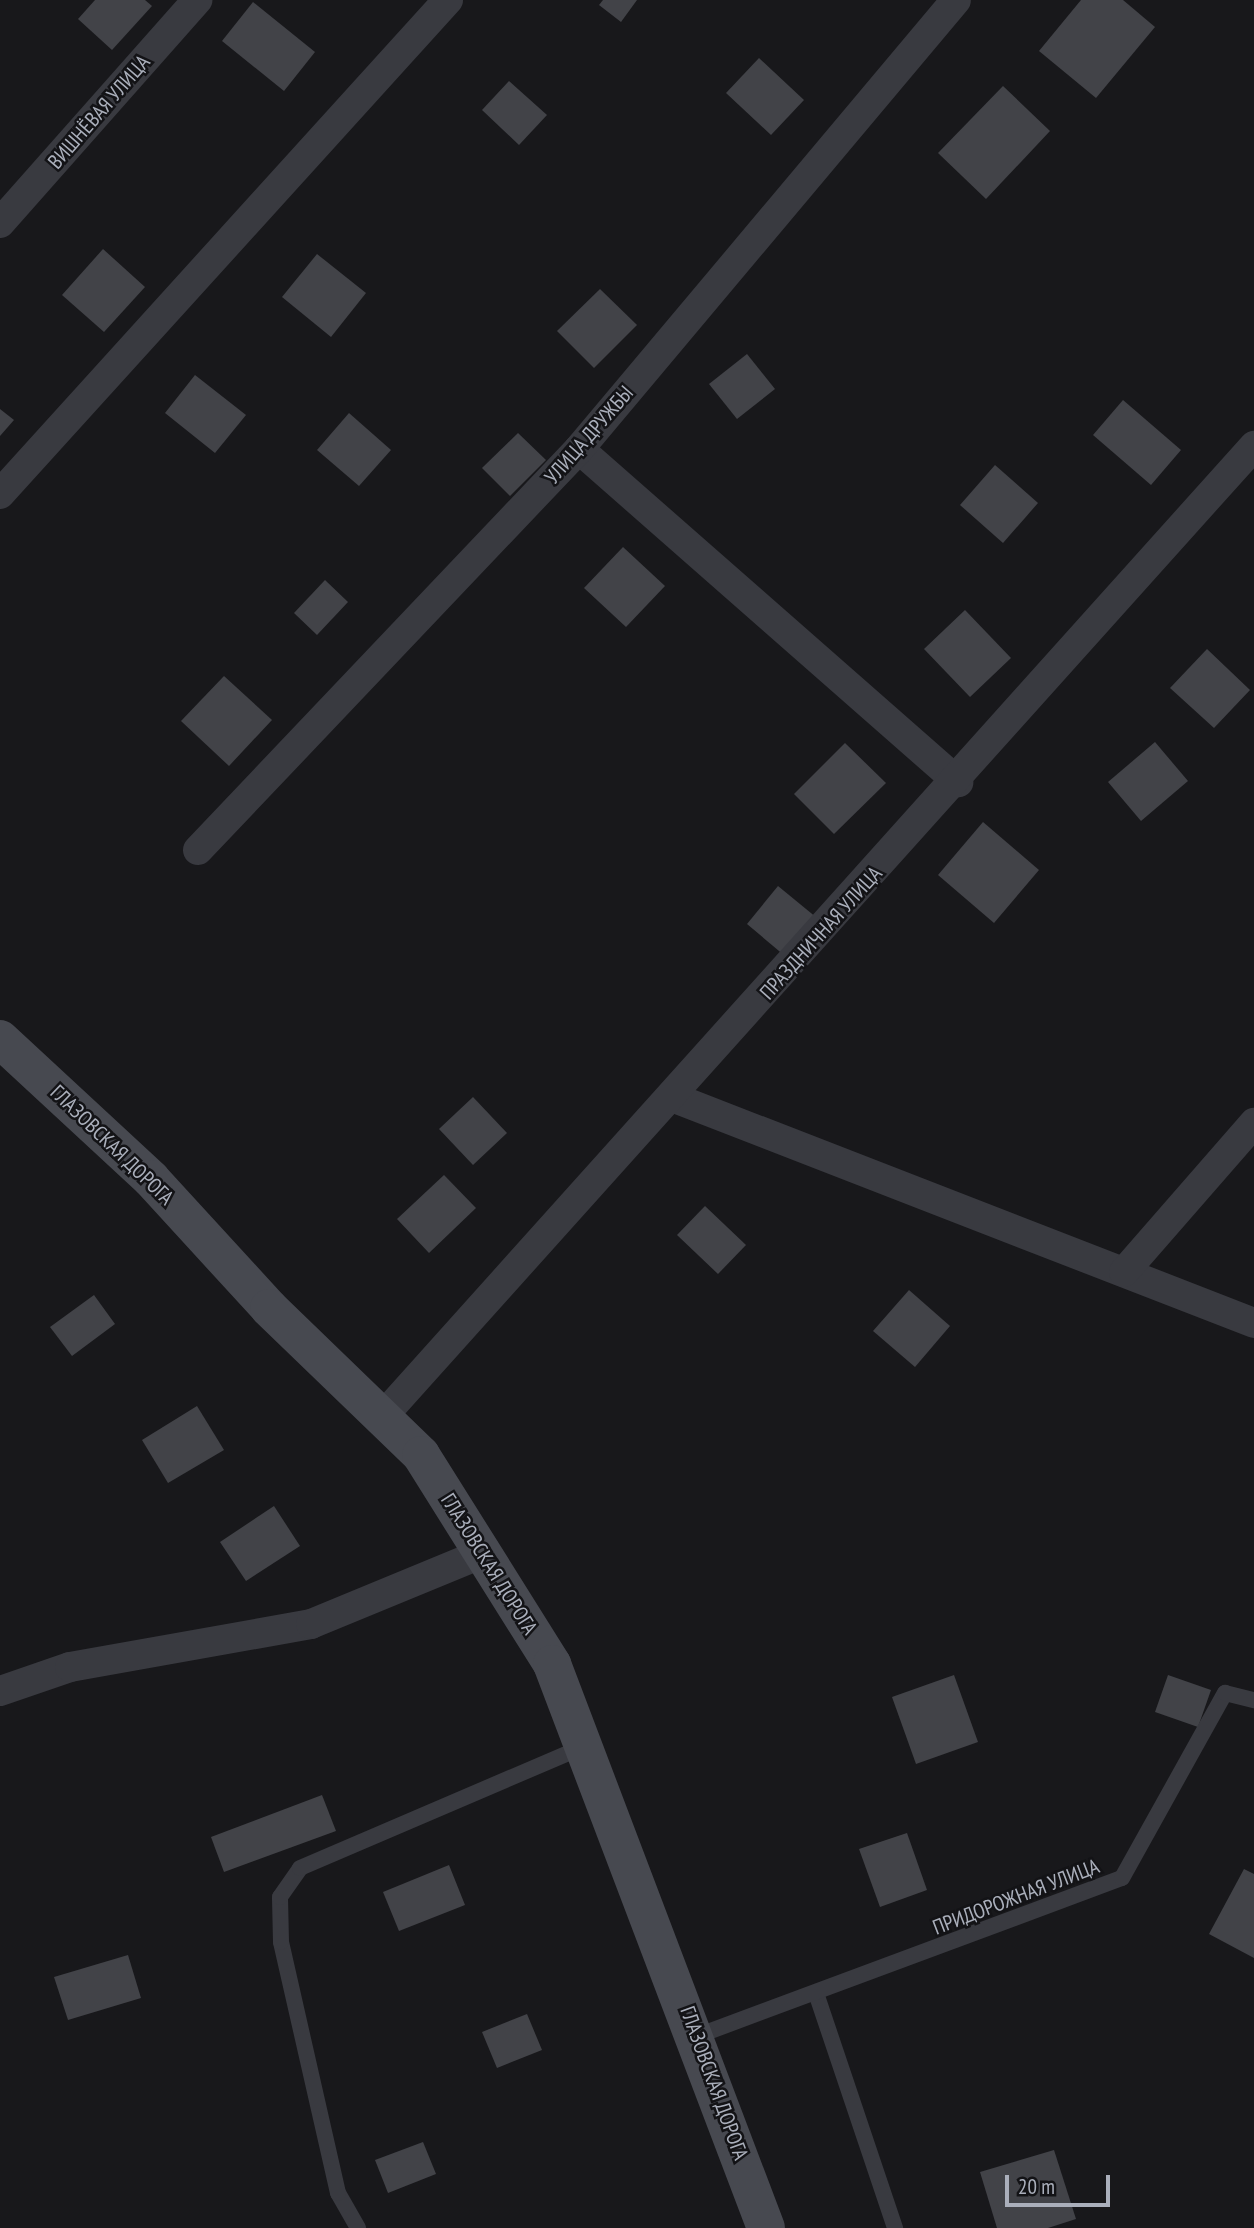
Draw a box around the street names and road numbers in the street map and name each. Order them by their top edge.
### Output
street label: ВИШНЁВАЯ УЛИЦА [43,50,155,174]
street label: УЛИЦА ДРУЖБЫ [539,380,639,490]
street label: ПРАЗДНИЧНАЯ УЛИЦА [755,861,887,1005]
street label: ГЛАЗОВСКАЯ ДОРОГА [45,1080,179,1210]
street label: ГЛАЗОВСКАЯ ДОРОГА [435,1489,543,1639]
street label: ПРИДОРОЖНАЯ УЛИЦА [929,1854,1103,1940]
street label: ГЛАЗОВСКАЯ ДОРОГА [674,2003,754,2163]

